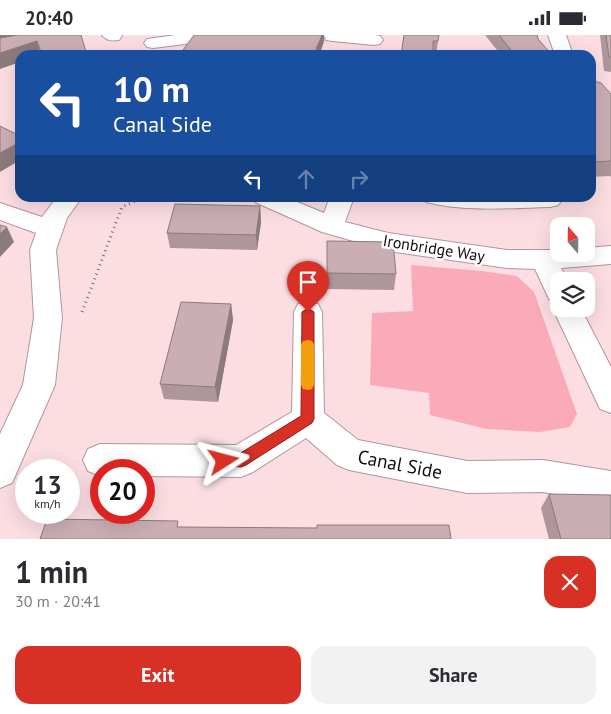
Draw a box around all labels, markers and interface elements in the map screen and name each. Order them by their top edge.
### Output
text: 20:40 [25,6,73,30]
text: 10 m [113,66,190,112]
icon: left [30,70,95,135]
text: Canal Side [113,110,212,138]
icon: left [239,165,267,193]
icon: ahead [292,165,320,193]
icon: right [345,165,373,193]
north arrow [550,217,595,263]
map controls [550,217,595,317]
street label: Ironbridge Way [382,230,487,266]
pin [287,261,329,312]
icon: arrive [294,268,322,296]
button: layers [550,272,595,317]
position arrow [197,434,249,486]
street label: Canal Side [356,444,444,484]
speed limit sign: 20 [90,459,155,524]
text: 13 [33,469,62,501]
text: km/h [34,496,61,511]
text: 1 min [15,552,88,591]
button: close [544,556,596,608]
text: 30 m · 20:41 [15,591,101,611]
button: Exit [15,646,301,704]
button: Share [311,646,596,704]

